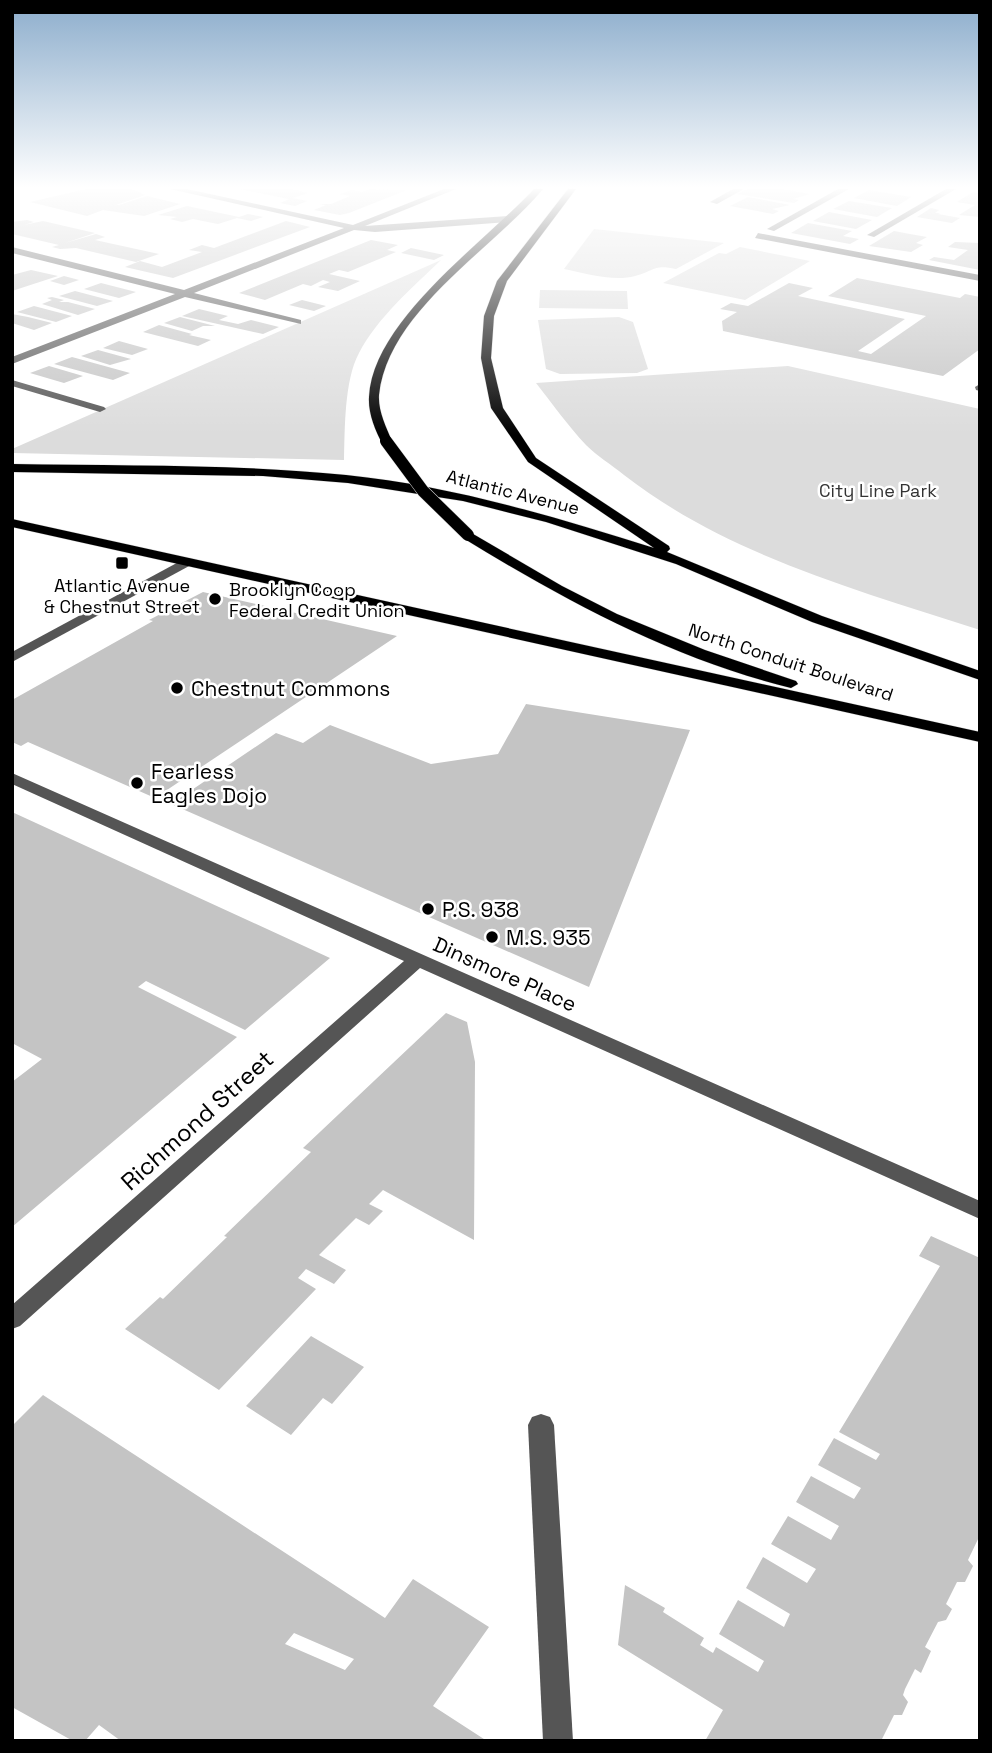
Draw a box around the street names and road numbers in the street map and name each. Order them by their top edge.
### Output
street label: Atlantic Avenue [444,464,582,520]
street label: North Conduit Boulevard [686,618,896,706]
street label: Dinsmore Place [429,930,581,1018]
street label: Richmond Street [114,1043,280,1197]

